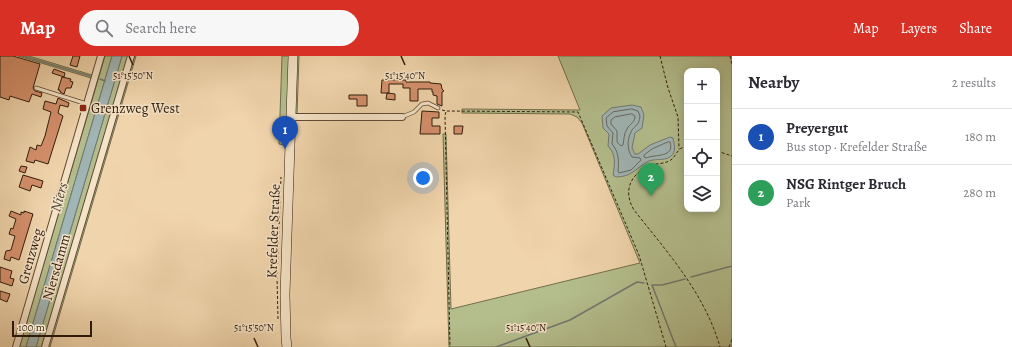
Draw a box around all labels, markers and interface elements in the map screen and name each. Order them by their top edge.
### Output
search box [79,10,359,46]
text: Map [20,15,55,41]
icon: search [93,17,115,39]
text: Search here [125,18,197,38]
text: Map [853,19,879,38]
text: Layers [901,19,937,38]
text: Share [959,19,992,38]
map controls [684,68,720,212]
button: + [684,68,720,104]
text: 51°15'50"N [113,69,153,82]
text: 51°15'40"N [385,69,425,82]
text: Nearby [748,71,799,94]
text: 2 results [952,74,996,91]
place label: Grenzweg West [91,99,180,118]
marker: Grenzweg West [78,103,88,113]
button: − [684,104,720,140]
pin: 1 [272,116,298,149]
text: Preyergut [786,118,848,138]
text: 1 [759,128,763,145]
text: 180 m [965,128,996,145]
text: Bus stop · Krefelder Straße [786,138,927,155]
button: locate [684,140,720,176]
pin: 2 [638,163,664,196]
your location [413,168,433,188]
text: NSG Rintger Bruch [786,174,906,194]
button: layers [684,176,720,212]
water label: Niers [45,180,73,214]
street label: Krefelder Straße [262,183,285,279]
text: 2 [758,184,764,201]
text: 280 m [963,184,996,201]
text: Park [786,194,810,211]
street label: Grenzweg [13,226,48,286]
street label: Niersdamm [38,231,75,303]
scale bar [12,319,92,338]
text: 100 m [18,320,45,335]
text: 51°15'50"N [234,321,274,334]
text: 51°15'40"N [506,321,546,334]

